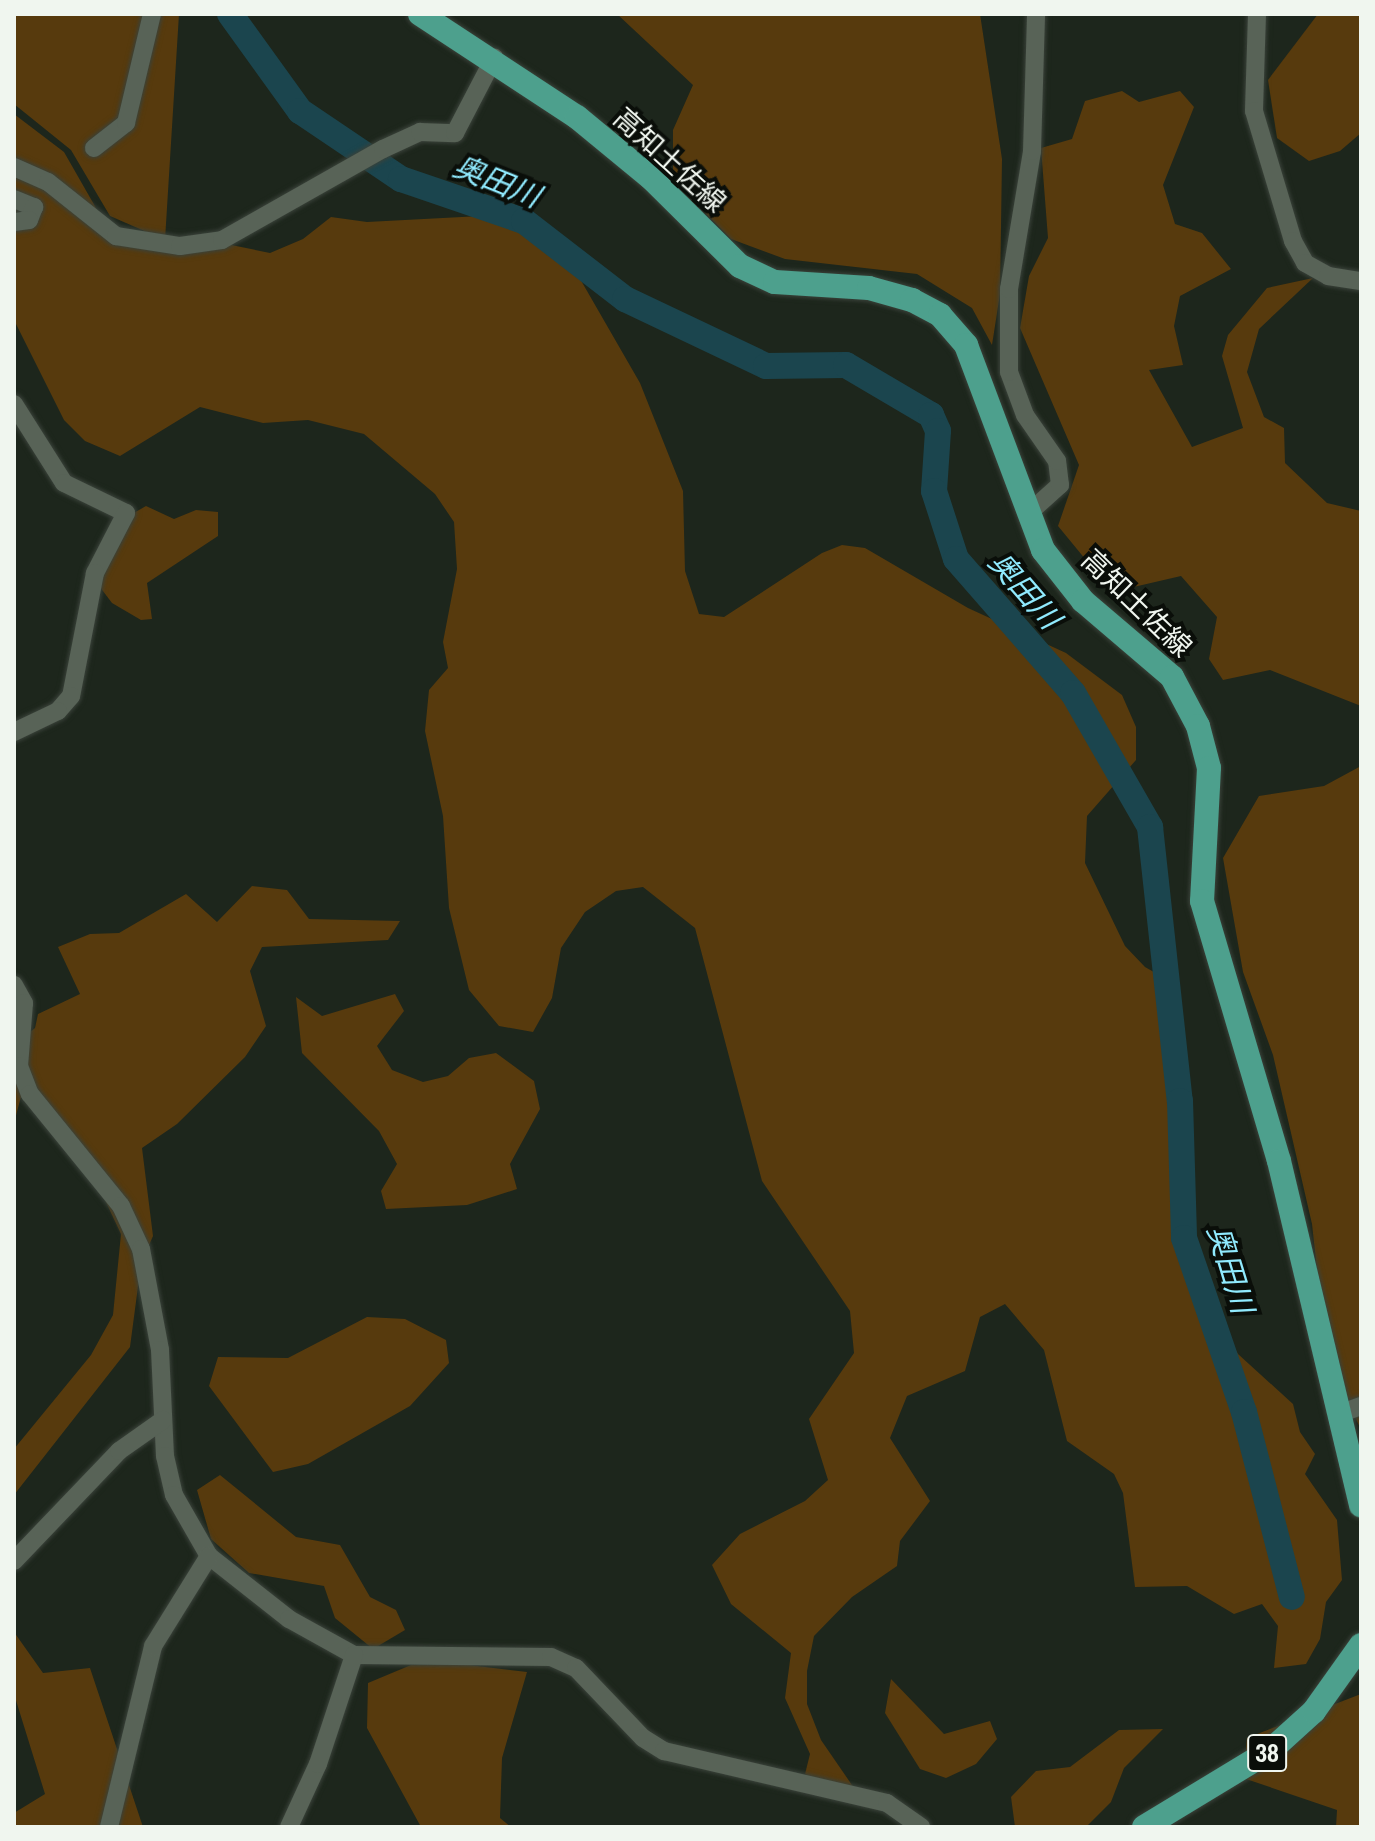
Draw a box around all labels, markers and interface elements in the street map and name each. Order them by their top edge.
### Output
street label: 高知土佐線 [607,101,733,219]
water label: 奥田川 [449,147,545,215]
street label: 高知土佐線 [1075,542,1199,664]
water label: 奥田川 [982,544,1068,636]
water label: 奥田川 [1201,1221,1261,1317]
road number: 38 [1247,1731,1287,1775]

